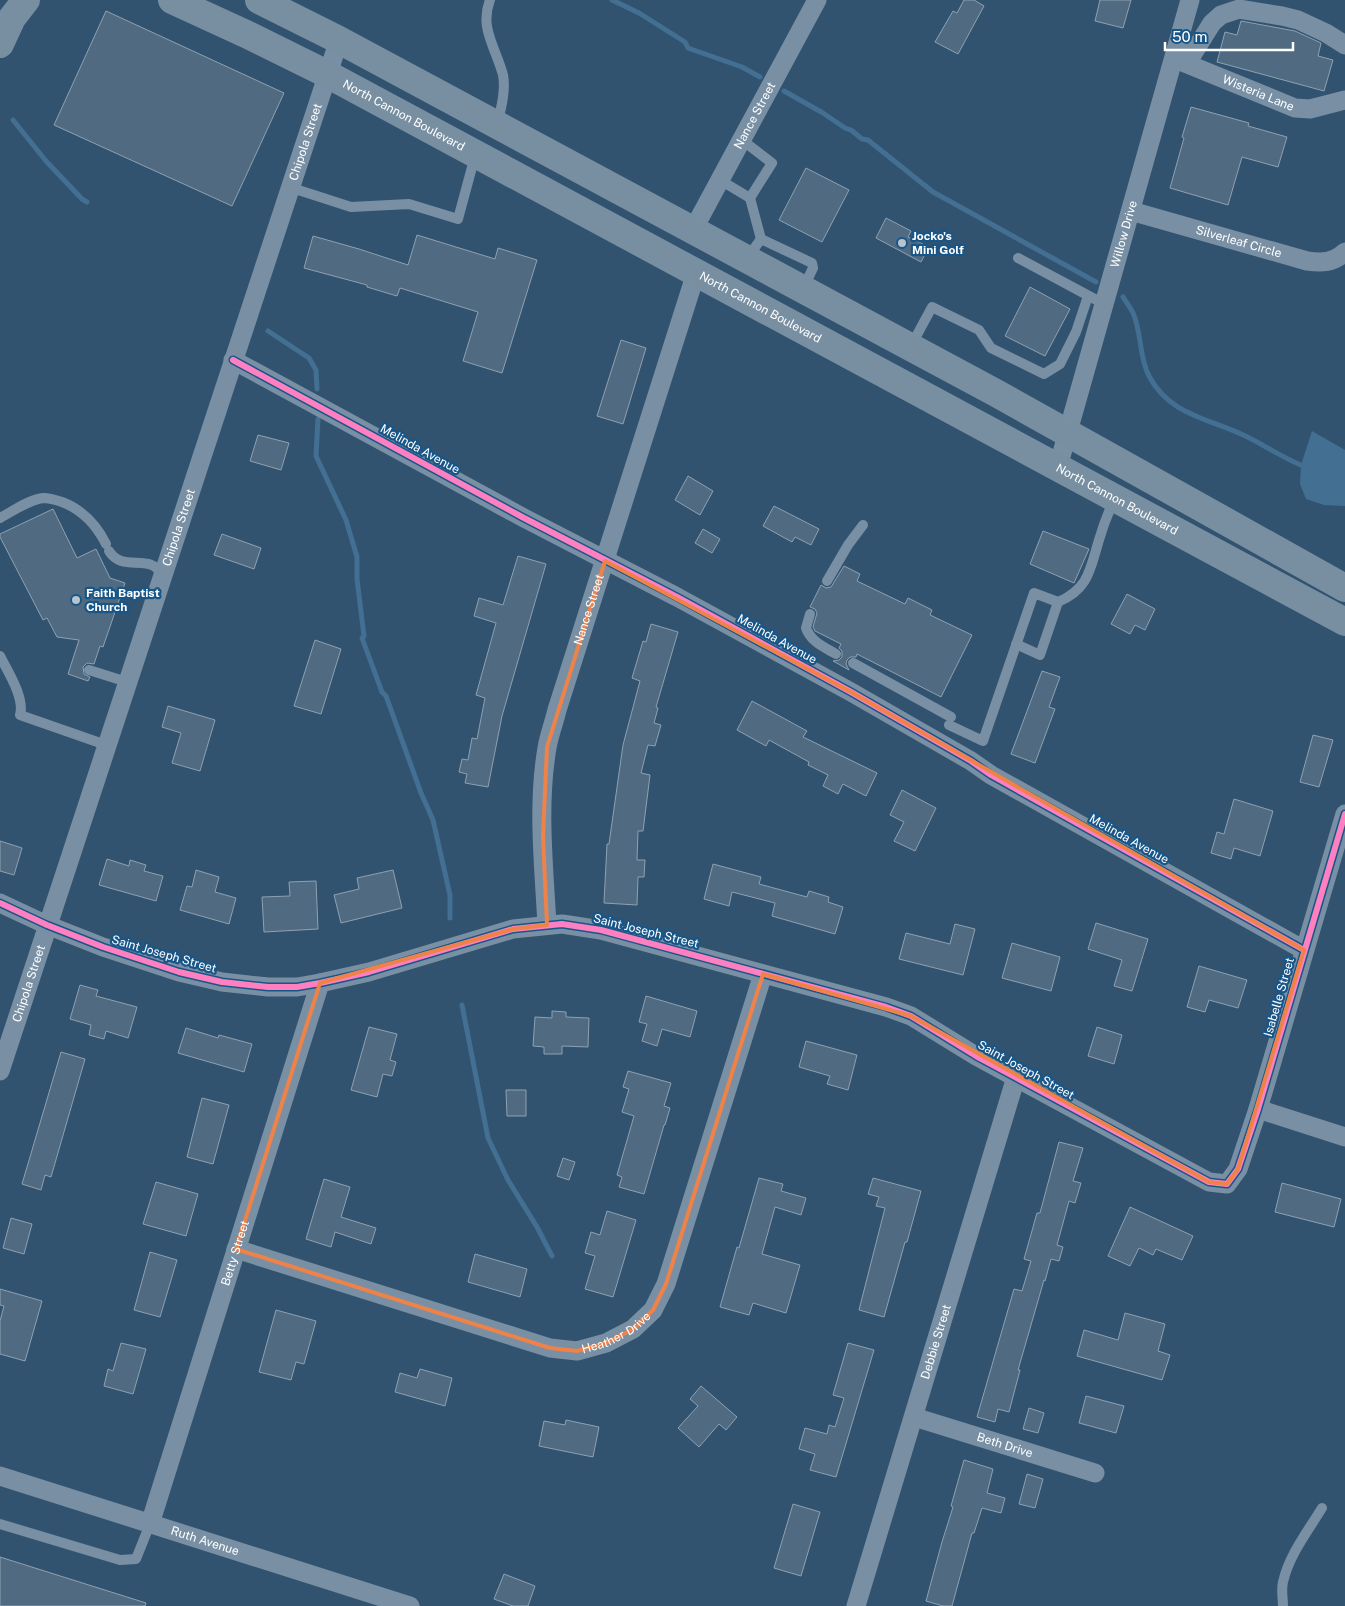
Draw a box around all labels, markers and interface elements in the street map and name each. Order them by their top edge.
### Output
scale bar [1165,20,1292,52]
text: 50 m [1172,28,1207,45]
street label: Wisteria Lane [1220,72,1296,114]
street label: North Cannon Boulevard [340,77,467,154]
street label: Nance Street [731,79,779,151]
street label: Chipola Street [286,101,325,182]
street label: Willow Drive [1108,199,1140,269]
street label: Silverleaf Circle [1194,223,1284,261]
place label: Jocko's Mini Golf [912,229,964,257]
marker: Jocko's Mini Golf [896,237,908,249]
street label: North Cannon Boulevard [697,269,824,346]
street label: Melinda Avenue [378,421,462,477]
street label: North Cannon Boulevard [1054,461,1180,538]
street label: Chipola Street [159,487,198,568]
street label: Nance Street [571,572,607,647]
place label: Faith Baptist Church [86,586,160,614]
marker: Faith Baptist Church [70,594,82,606]
street label: Melinda Avenue [735,611,819,667]
street label: Melinda Avenue [1087,811,1171,867]
street label: Saint Joseph Street [592,911,701,951]
street label: Saint Joseph Street [110,932,218,976]
street label: Chipola Street [10,943,48,1024]
street label: Isabelle Street [1261,956,1297,1038]
street label: Saint Joseph Street [975,1038,1077,1103]
street label: Betty Street [218,1218,252,1287]
street label: Debbie Street [918,1303,954,1381]
street label: Heather Drive [580,1309,654,1356]
street label: Beth Drive [975,1430,1035,1460]
street label: Ruth Avenue [169,1524,241,1558]

